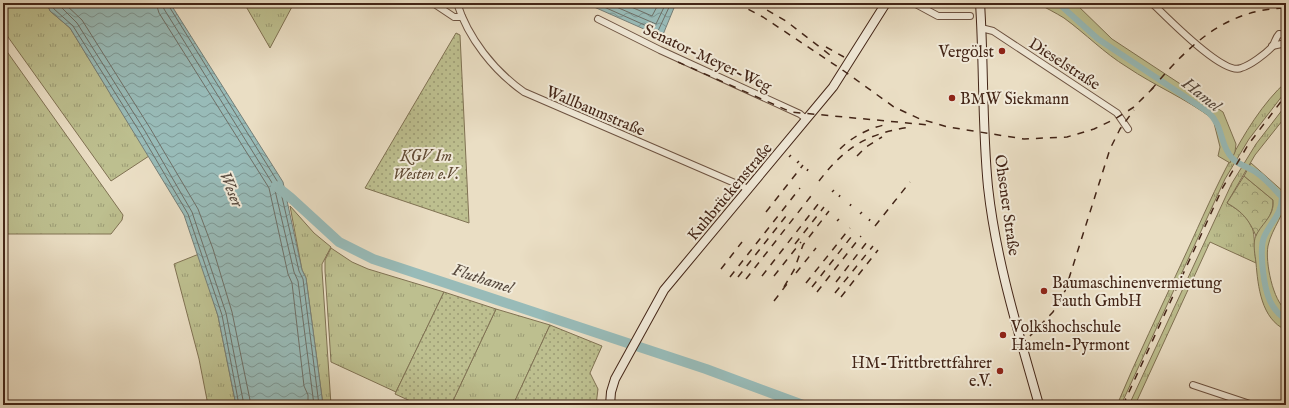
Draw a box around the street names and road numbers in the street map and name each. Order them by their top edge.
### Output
street label: Senator-Meyer-Weg [640,20,775,97]
street label: Dieselstraße [1024,34,1103,95]
street label: Wallbaumstraße [543,82,648,142]
street label: Kuhbrückenstraße [684,139,777,245]
street label: Ohsener Straße [989,153,1023,257]

